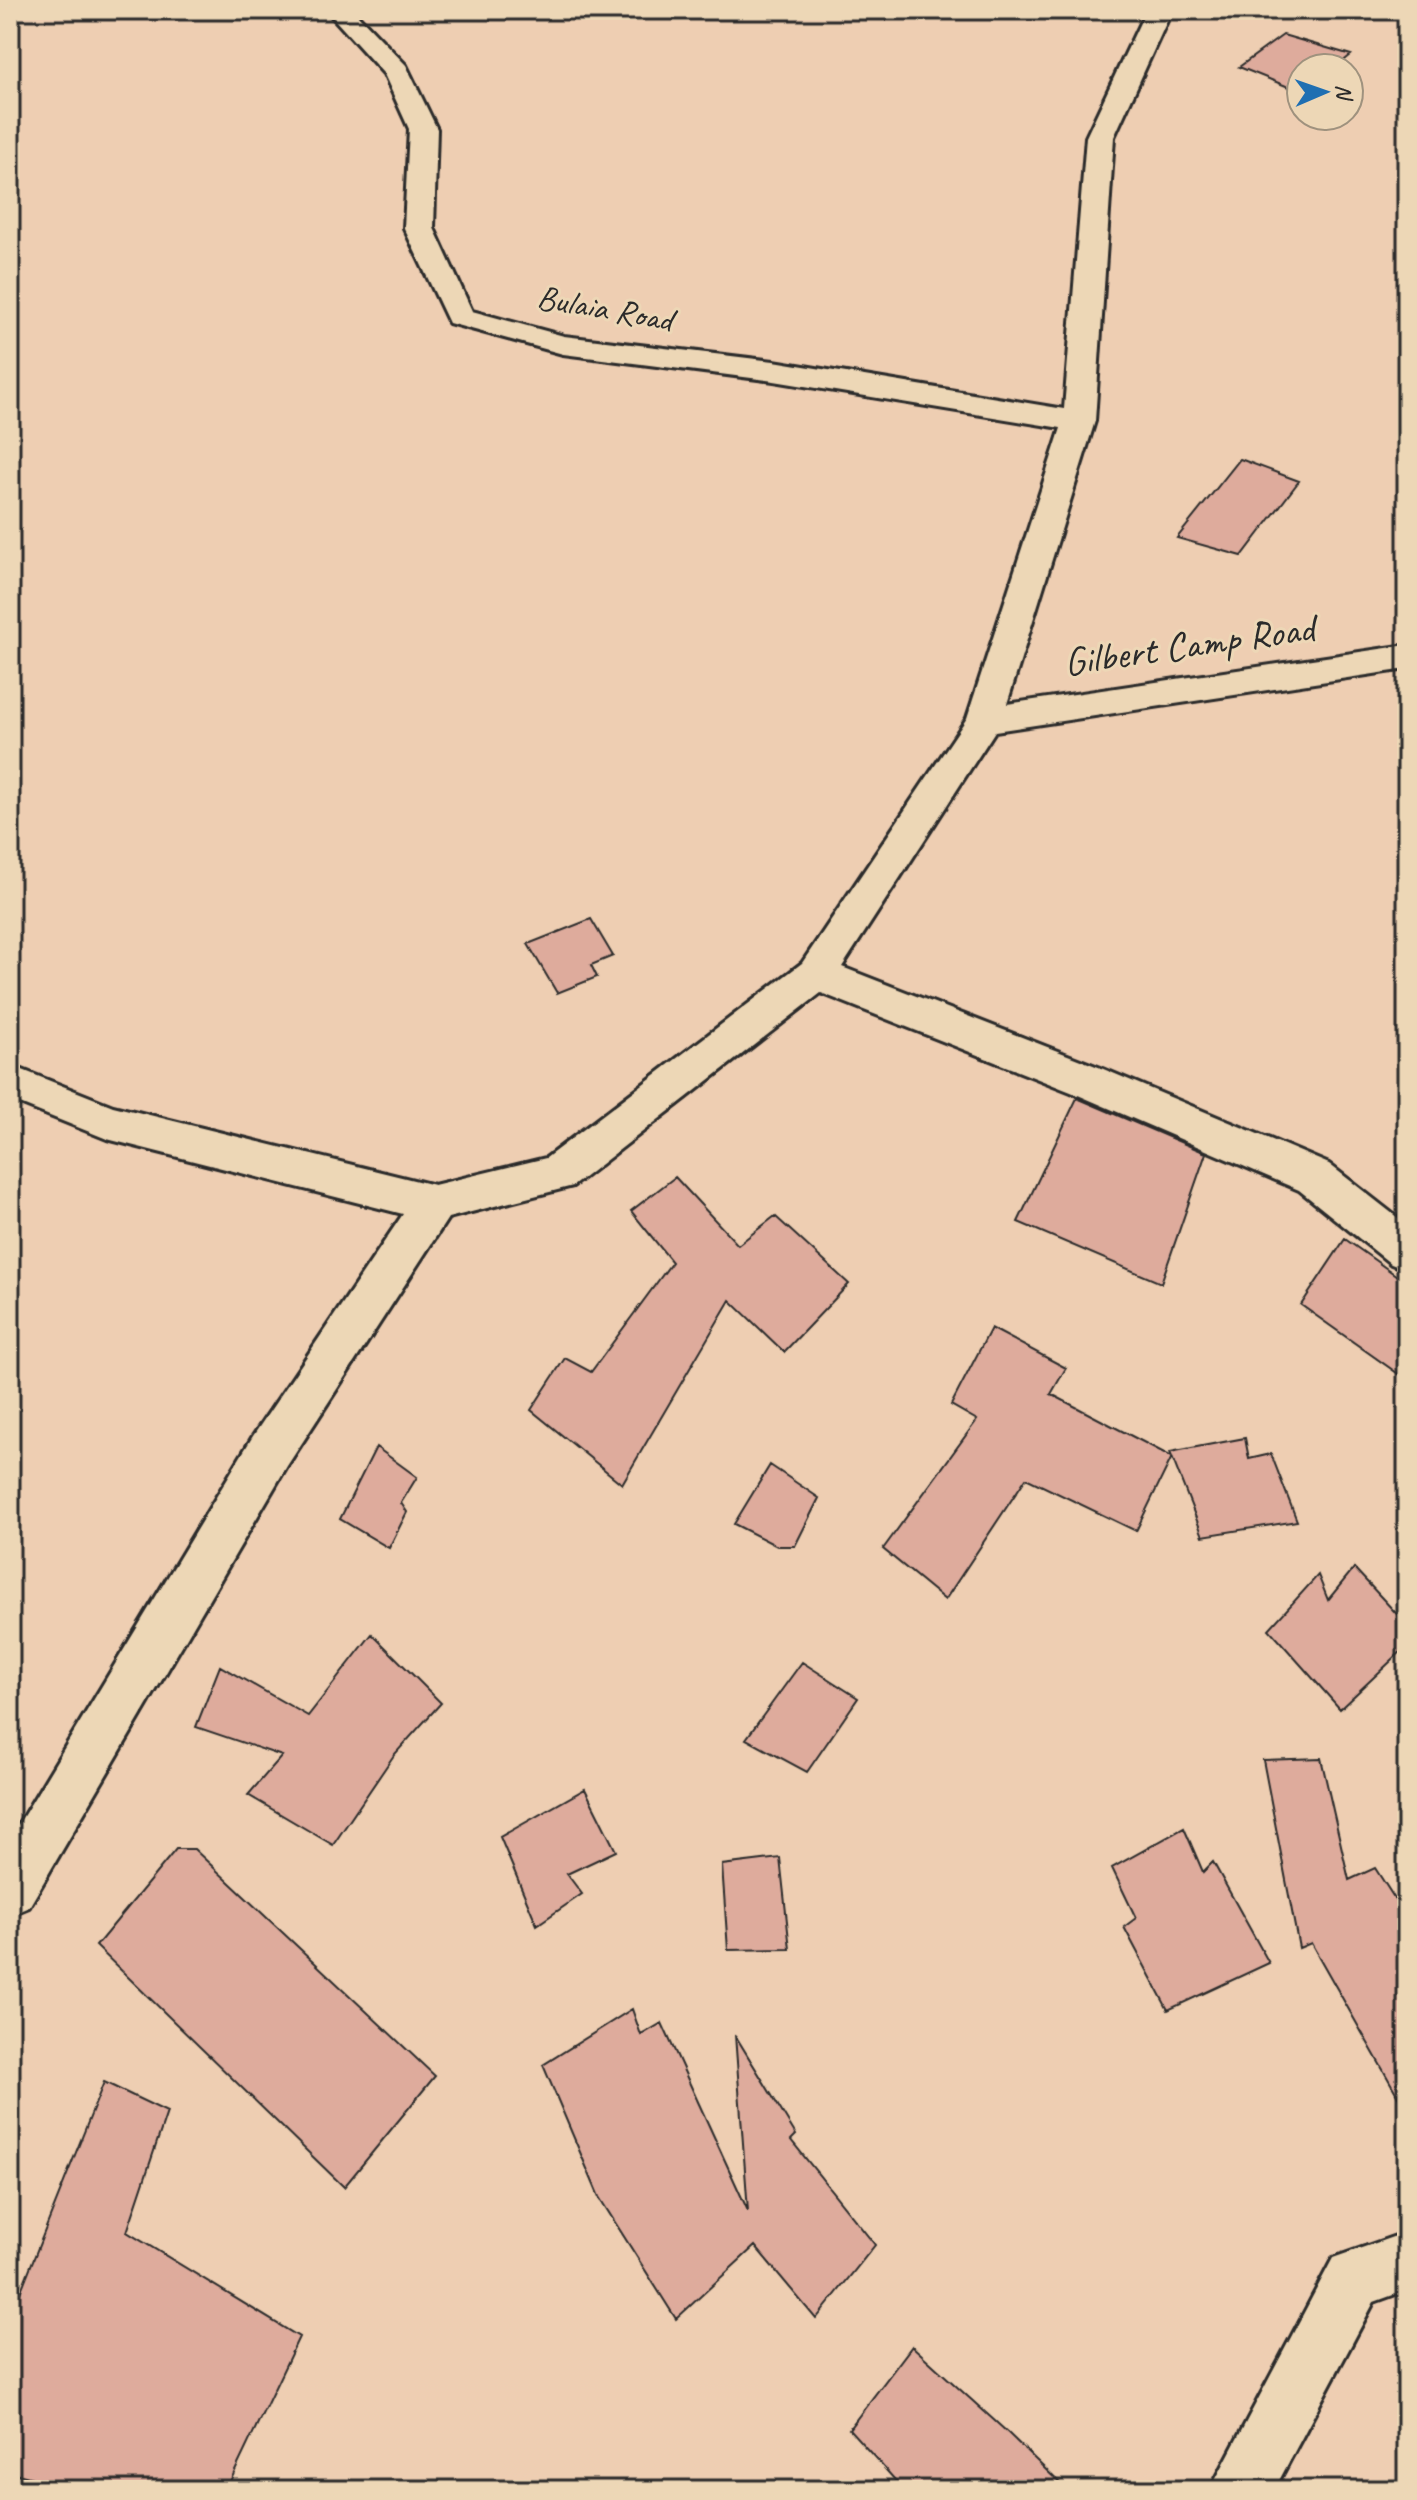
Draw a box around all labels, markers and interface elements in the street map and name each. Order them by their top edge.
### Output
north arrow [1285,52,1365,132]
text: N [1330,84,1358,102]
street label: Bulaia Road [534,275,681,342]
street label: Gilbert Camp Road [1061,602,1324,687]

